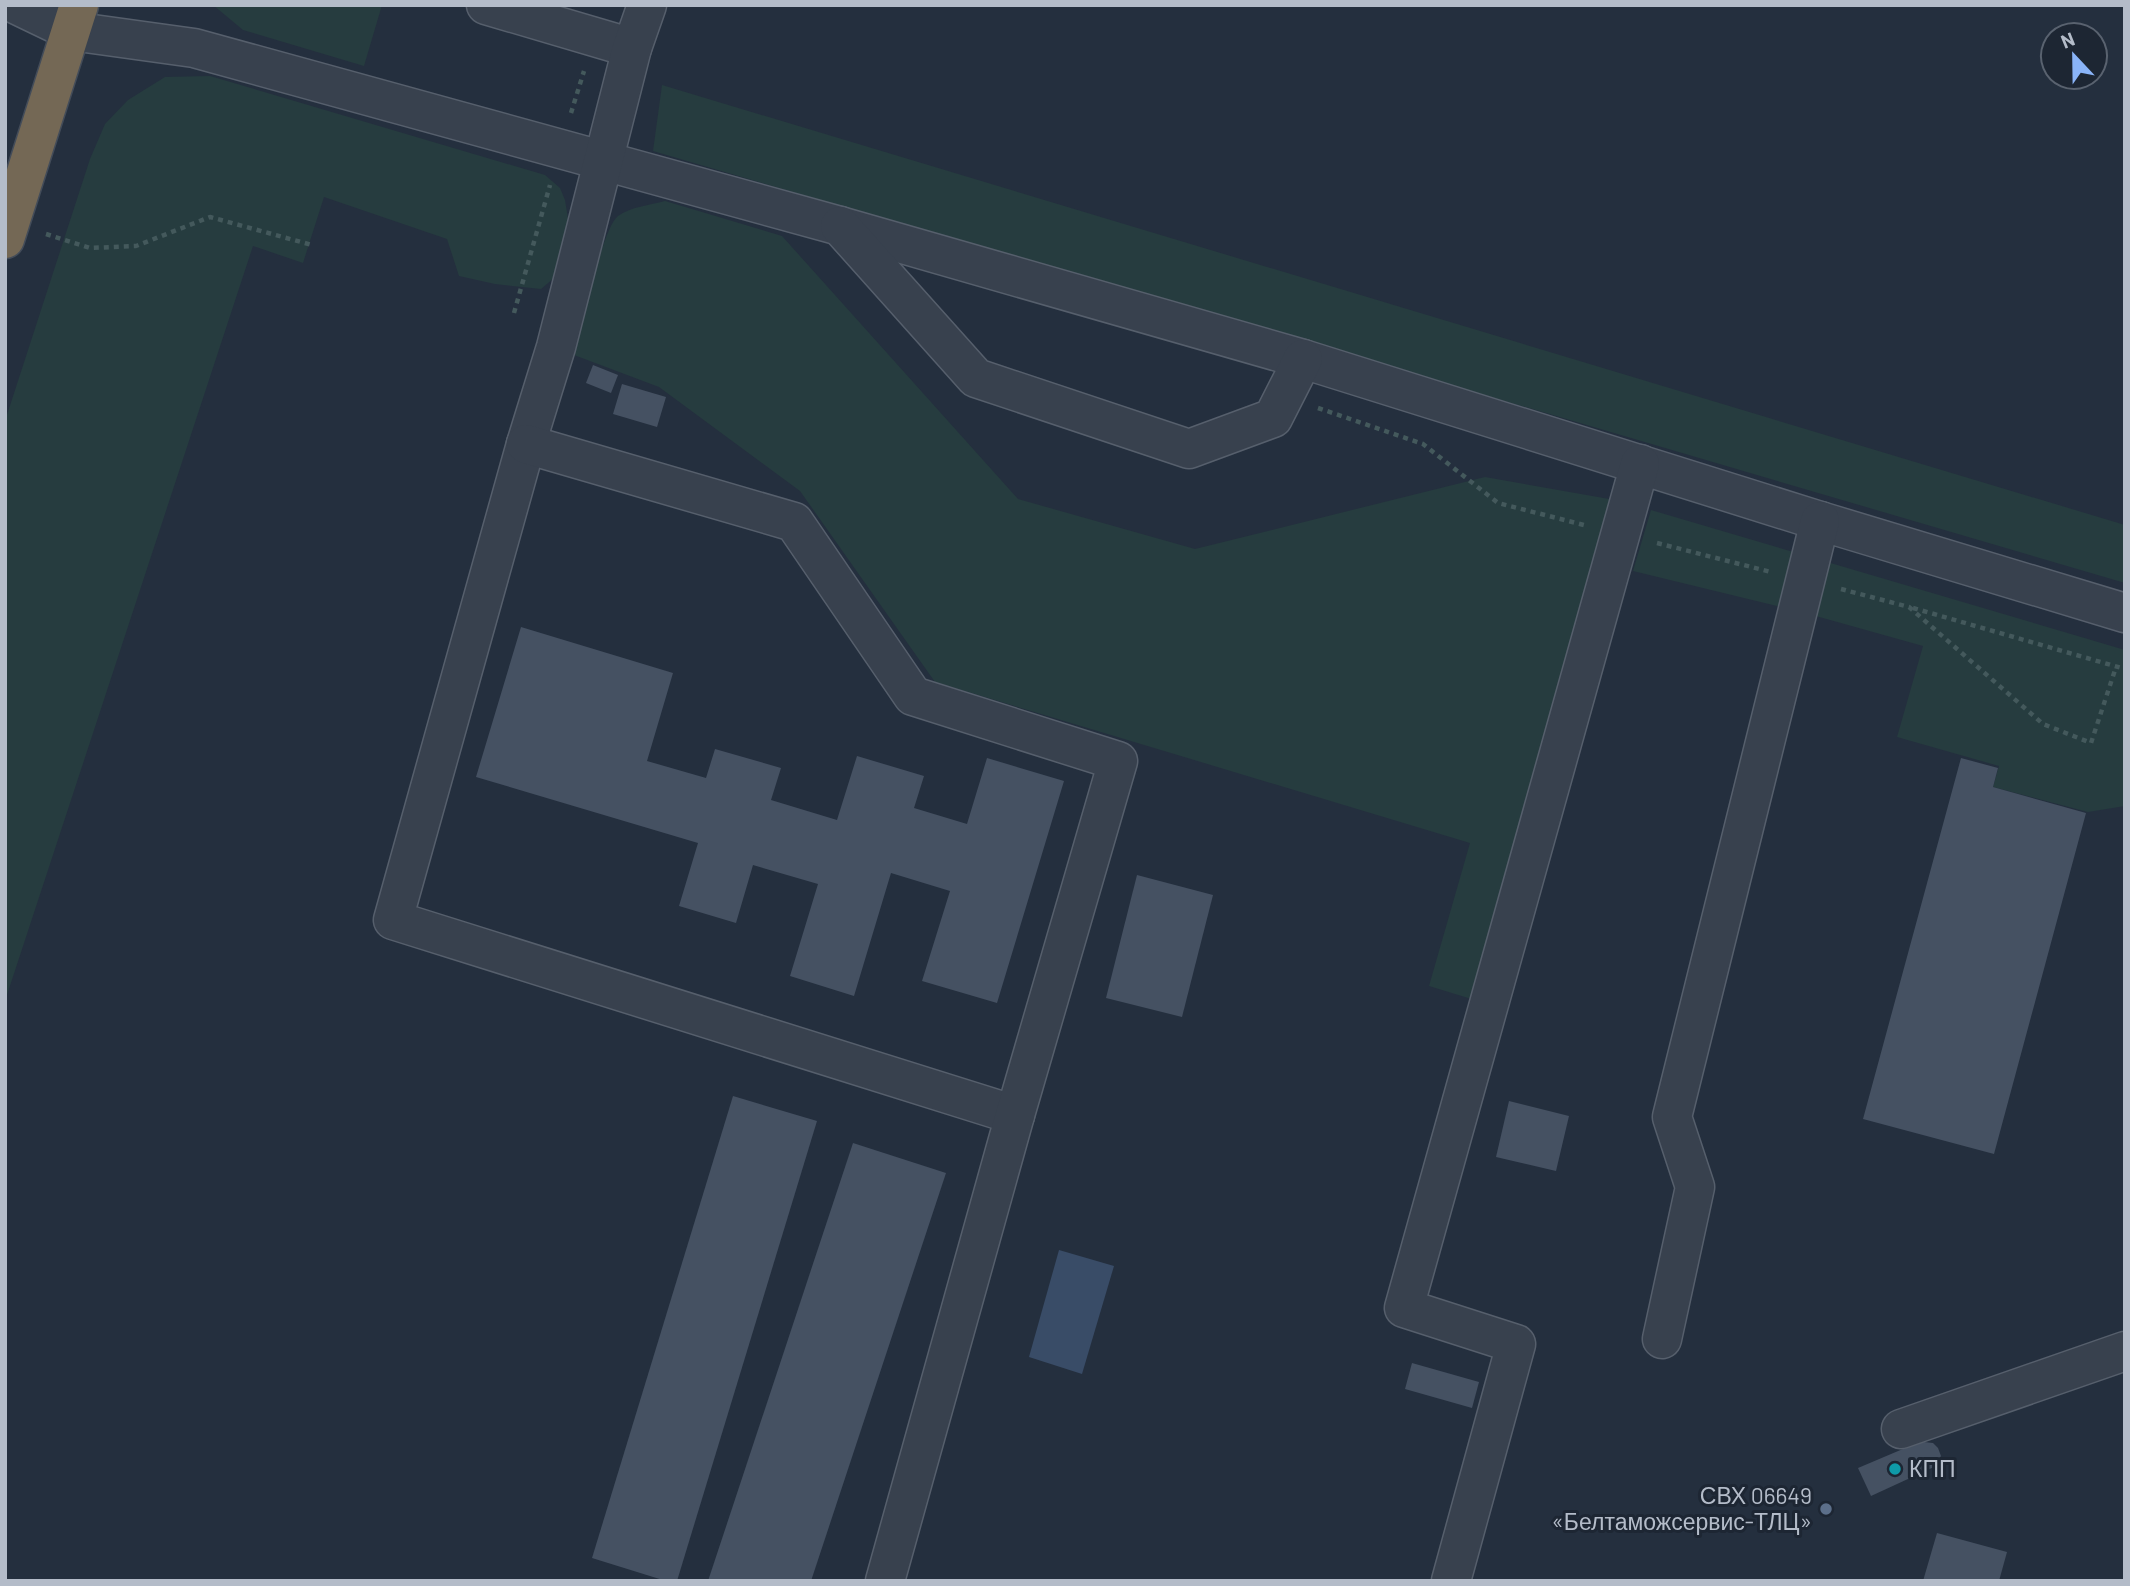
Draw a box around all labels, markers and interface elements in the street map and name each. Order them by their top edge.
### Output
north arrow [2039,21,2109,91]
text: N [2057,27,2078,53]
place label: КПП [1909,1454,1955,1482]
marker: КПП [1887,1461,1903,1477]
place label: СВХ 06649 «Белтаможсервис-ТЛЦ» [1551,1481,1812,1535]
marker: СВХ 06649 «Белтаможсервис-ТЛЦ» [1818,1501,1834,1517]

